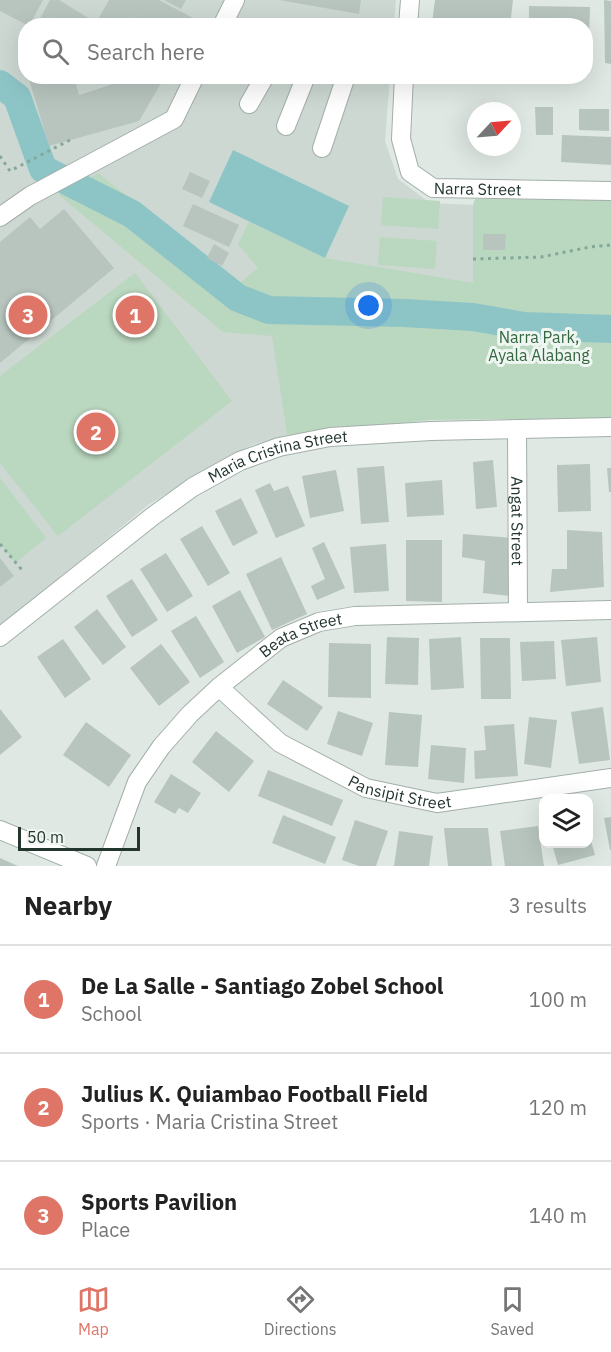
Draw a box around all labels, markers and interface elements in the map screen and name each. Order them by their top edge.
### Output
search box [18,18,593,84]
icon: search [39,35,72,68]
text: Search here [87,37,205,66]
north arrow [467,102,521,156]
street label: Narra Street [434,178,522,199]
your location [354,291,383,320]
pin: 3 [9,292,48,338]
pin: 1 [116,292,154,338]
park label: Narra Park, Ayala Alabang [488,327,590,365]
pin: 2 [76,410,116,454]
street label: Maria Cristina Street [204,426,348,487]
street label: Angat Street [507,476,528,566]
street label: Beata Street [255,608,343,662]
street label: Pansipit Street [345,770,453,813]
map controls [539,794,593,848]
button: layers [539,794,593,848]
scale bar [18,824,140,852]
text: 50 m [27,827,64,847]
text: Nearby [24,888,112,922]
text: 3 results [509,892,587,919]
text: De La Salle - Santiago Zobel School [81,971,444,1000]
text: 1 [38,986,50,1013]
text: 100 m [529,986,587,1013]
text: School [81,1000,142,1027]
text: Julius K. Quiambao Football Field [81,1079,428,1108]
text: 2 [38,1094,50,1121]
text: 120 m [529,1094,587,1121]
text: Sports · Maria Cristina Street [81,1108,338,1135]
text: Sports Pavilion [81,1187,237,1216]
text: 3 [38,1202,50,1229]
text: 140 m [529,1202,587,1229]
text: Place [81,1216,130,1243]
tab: Map [77,1283,110,1339]
tab: Directions [264,1283,337,1339]
tab: Saved [491,1283,534,1339]

